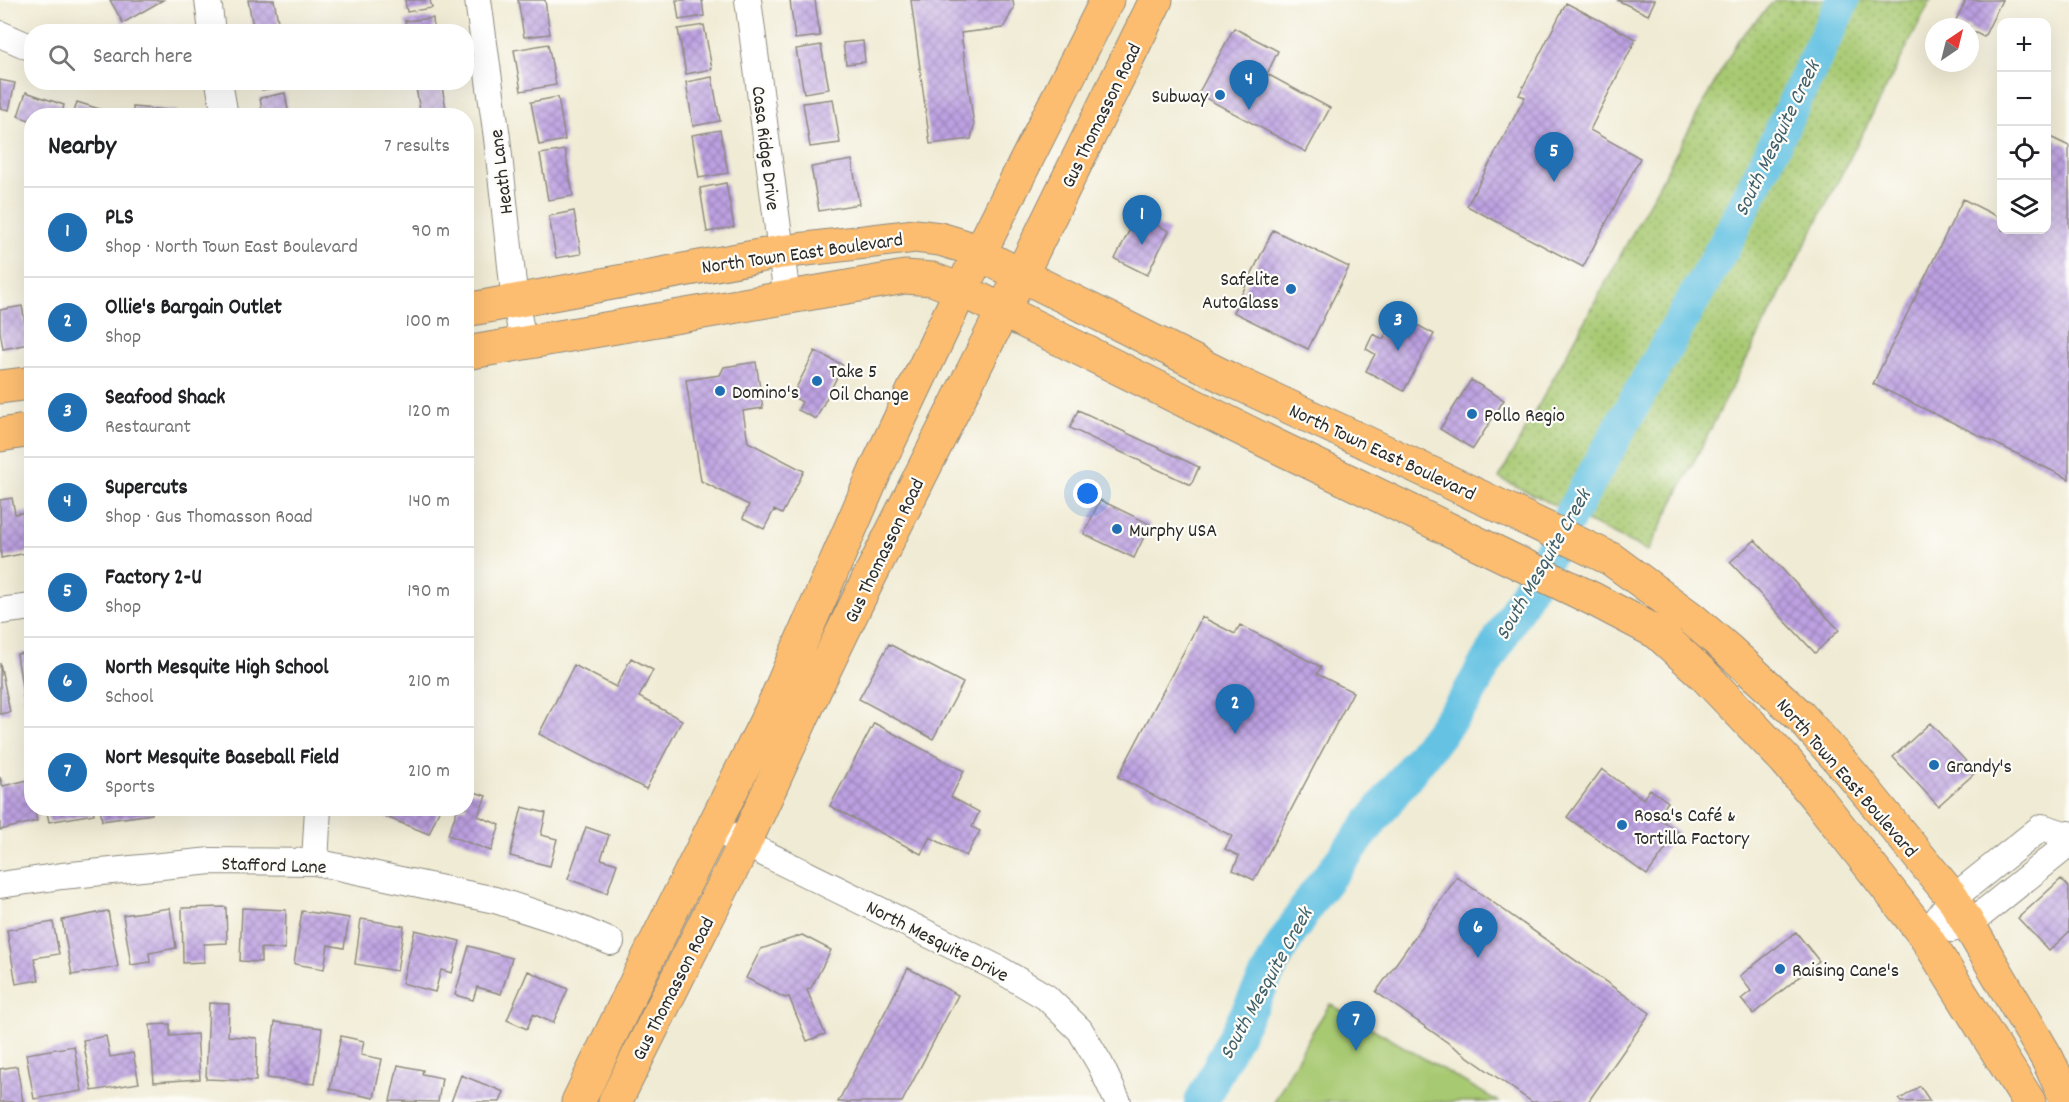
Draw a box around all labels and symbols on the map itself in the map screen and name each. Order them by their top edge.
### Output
north arrow [1925,18,1979,72]
street label: Gus Thomasson Road [1056,39,1150,193]
water label: South Mesquite Creek [1728,54,1830,222]
pin: 4 [1230,60,1268,110]
place label: Subway [1152,84,1209,112]
street label: Casa Ridge Drive [743,85,786,212]
marker: Subway [1213,88,1227,102]
street label: Heath Lane [484,127,522,216]
pin: 5 [1534,132,1574,182]
pin: 1 [1122,196,1162,245]
street label: North Town East Boulevard [700,227,905,283]
place label: Safelite AutoGlass [1202,267,1279,318]
marker: Safelite AutoGlass [1284,282,1298,296]
pin: 3 [1378,302,1418,351]
place label: Take 5 Oil Change [829,359,909,410]
marker: Take 5 Oil Change [810,374,824,388]
place label: Domino's [732,380,799,408]
marker: Domino's [713,384,727,398]
street label: North Town East Boulevard [1284,398,1480,509]
place label: Pollo Regio [1484,403,1565,431]
marker: Pollo Regio [1465,407,1479,421]
street label: Gus Thomasson Road [839,474,933,628]
your location [1073,479,1102,508]
water label: South Mesquite Creek [1489,483,1601,646]
place label: Murphy USA [1129,518,1217,546]
marker: Murphy USA [1110,522,1124,536]
pin: 2 [1216,684,1254,734]
street label: North Town East Boulevard [1769,693,1923,865]
place label: Grandy's [1946,754,2012,782]
marker: Grandy's [1927,758,1941,772]
place label: Rosa's Café & Tortilla Factory [1634,803,1750,854]
marker: Rosa's Café & Tortilla Factory [1615,818,1629,832]
street label: Stafford Lane [221,851,327,883]
street label: North Mesquite Drive [860,895,1013,991]
water label: South Mesquite Creek [1213,901,1323,1066]
pin: 6 [1458,908,1498,958]
street label: Gus Thomasson Road [626,913,723,1066]
place label: Raising Cane's [1792,958,1899,986]
marker: Raising Cane's [1773,962,1787,976]
pin: 7 [1336,1002,1376,1051]

